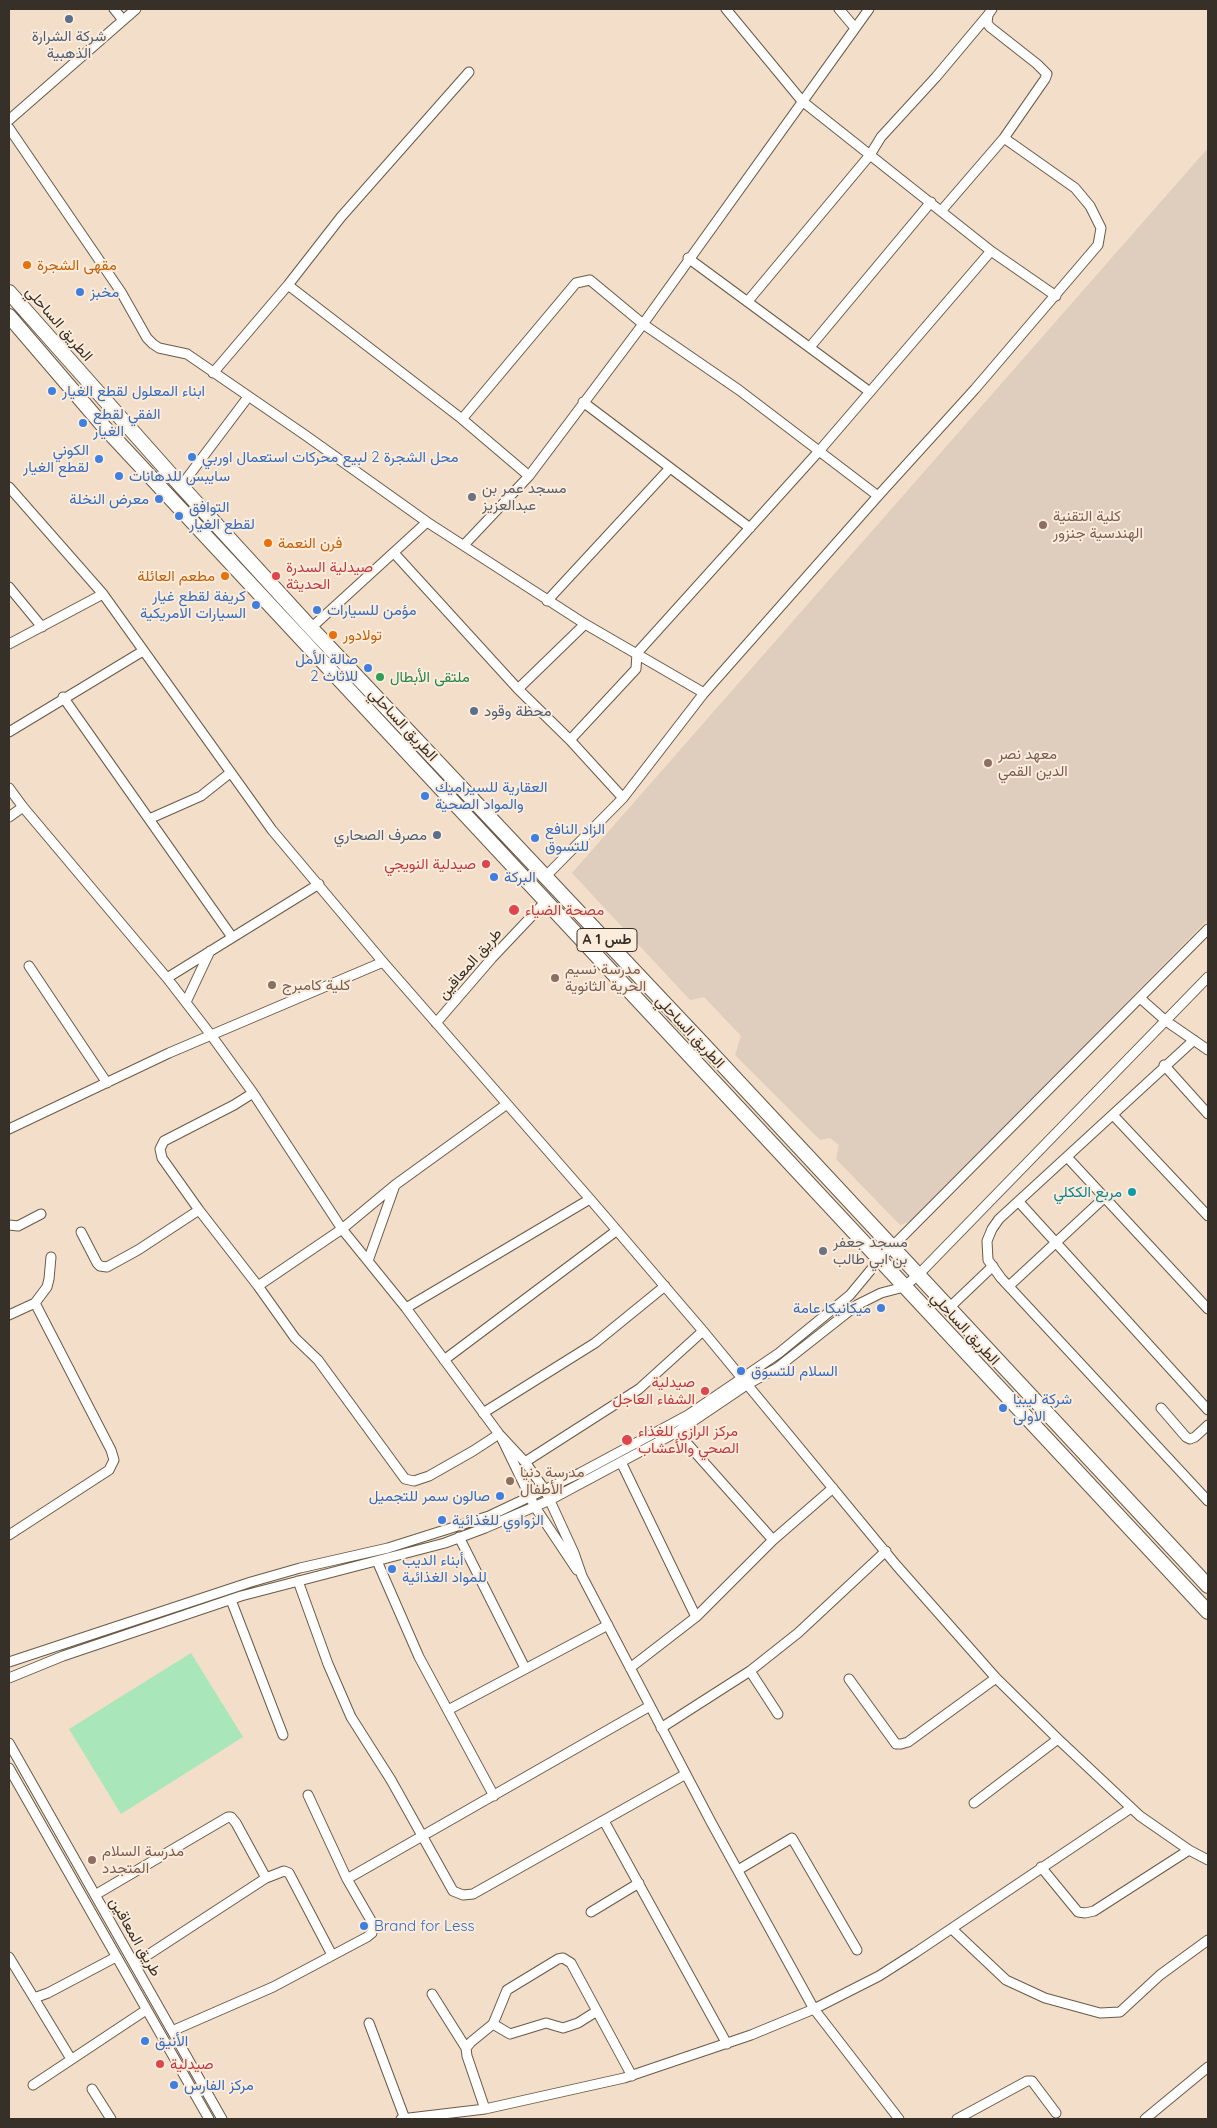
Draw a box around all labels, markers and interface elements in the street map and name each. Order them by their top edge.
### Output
marker: شركة الشرارة الذهبية [63,13,75,25]
place label: شركة الشرارة الذهبية [32,27,106,62]
place label: مقهى الشجرة [37,256,117,274]
marker: مقهى الشجرة [21,259,33,271]
street label: الطريق الساحلي [22,283,96,365]
place label: مخبز [90,283,119,301]
marker: مخبز [74,286,86,298]
place label: ابناء المعلول لقطع الغيار [62,382,205,400]
marker: ابناء المعلول لقطع الغيار [46,385,58,397]
place label: الفقي لقطع الغيار [93,405,160,440]
marker: الفقي لقطع الغيار [77,417,89,429]
place label: الكوني لقطع الغيار [23,441,89,476]
place label: محل الشجرة 2 لبيع محركات استعمال اوربي [202,448,458,466]
marker: محل الشجرة 2 لبيع محركات استعمال اوربي [186,451,198,463]
marker: الكوني لقطع الغيار [93,453,105,465]
place label: سايبس للدهانات [129,467,230,485]
marker: سايبس للدهانات [113,470,125,482]
place label: مسجد عمر بن عبدالعزيز [482,479,567,514]
place label: معرض النخلة [69,490,149,508]
marker: مسجد عمر بن عبدالعزيز [466,491,478,503]
marker: معرض النخلة [153,493,165,505]
place label: التوافق لقطع الغيار [189,498,255,533]
place label: كلية التقنية الهندسية جنزور [1053,507,1143,542]
marker: التوافق لقطع الغيار [173,510,185,522]
marker: كلية التقنية الهندسية جنزور [1037,519,1049,531]
place label: فرن النعمة [278,534,342,552]
marker: فرن النعمة [262,537,274,549]
place label: صيدلية السدرة الحديثة [286,558,373,593]
place label: مطعم العائلة [137,567,215,585]
marker: مطعم العائلة [219,570,231,582]
marker: صيدلية السدرة الحديثة [270,570,282,582]
place label: كريفة لقطع غيار السيارات الامريكية [140,587,246,622]
marker: كريفة لقطع غيار السيارات الامريكية [250,599,262,611]
place label: مؤمن للسيارات [327,601,416,619]
marker: مؤمن للسيارات [311,604,323,616]
place label: تولادور [343,626,382,644]
marker: تولادور [327,629,339,641]
place label: صالة الأمل للاثاث 2 [295,650,358,685]
marker: صالة الأمل للاثاث 2 [362,662,374,674]
place label: ملتقى الأبطال [390,668,470,686]
marker: ملتقى الأبطال [374,671,386,683]
street label: الطريق الساحلي [365,685,441,765]
place label: محطة وقود [484,702,552,720]
marker: محطة وقود [468,705,480,717]
place label: معهد نصر الدين القمي [998,745,1068,780]
marker: معهد نصر الدين القمي [982,757,994,769]
place label: العقارية للسيراميك والمواد الصحية [435,778,547,813]
marker: العقارية للسيراميك والمواد الصحية [419,790,431,802]
place label: الزاد النافع للتسوق [545,820,605,855]
place label: مصرف الصحاري [334,826,427,844]
marker: مصرف الصحاري [431,829,443,841]
marker: الزاد النافع للتسوق [529,832,541,844]
place label: صيدلية النويجي [384,855,476,873]
marker: صيدلية النويجي [480,858,492,870]
place label: البركة [504,868,536,886]
marker: البركة [488,871,500,883]
place label: مصحة الضياء [525,901,604,919]
marker: مصحة الضياء [507,903,521,917]
street label: طريق المعاقين [434,925,506,1003]
road number: A 1 طس [577,928,637,952]
place label: مدرسة نسيم الحرية الثانوية [565,960,646,995]
marker: مدرسة نسيم الحرية الثانوية [549,972,561,984]
place label: كلية كامبرج [282,976,350,994]
marker: كلية كامبرج [266,979,278,991]
street label: الطريق الساحلي [652,992,728,1072]
place label: مربع الككلي [1053,1183,1122,1201]
marker: مربع الككلي [1126,1186,1138,1198]
place label: مسجد جعفر بن ابي طالب [833,1233,908,1268]
marker: مسجد جعفر بن ابي طالب [817,1245,829,1257]
street label: الطريق الساحلي [927,1289,1003,1369]
place label: ميكانيكا عامة [793,1299,871,1317]
marker: ميكانيكا عامة [875,1302,887,1314]
place label: السلام للتسوق [751,1362,838,1380]
marker: السلام للتسوق [735,1365,747,1377]
place label: صيدلية الشفاء العاجل [613,1373,695,1408]
marker: صيدلية الشفاء العاجل [699,1385,711,1397]
place label: شركة ليبيا الاولى [1013,1390,1072,1425]
marker: شركة ليبيا الاولى [997,1402,1009,1414]
place label: مركز الرازي للغذاء الصحي والأعشاب [638,1422,739,1457]
marker: مركز الرازي للغذاء الصحي والأعشاب [620,1433,634,1447]
place label: مدرسة دنيا الأطفال [520,1463,584,1498]
marker: مدرسة دنيا الأطفال [504,1475,516,1487]
place label: صالون سمر للتجميل [369,1487,490,1505]
marker: صالون سمر للتجميل [494,1490,506,1502]
place label: الزواوي للغذائية [452,1511,544,1529]
marker: الزواوي للغذائية [436,1514,448,1526]
place label: أبناء الديب للمواد الغذائية [402,1551,487,1586]
marker: أبناء الديب للمواد الغذائية [386,1563,398,1575]
place label: مدرسة السلام المتجدد [102,1842,184,1877]
marker: مدرسة السلام المتجدد [86,1854,98,1866]
street label: طريق المعاقين [105,1894,165,1980]
place label: Brand for Less [374,1917,475,1935]
marker: Brand for Less [358,1920,370,1932]
place label: الأنيق [155,2032,188,2050]
marker: الأنيق [139,2035,151,2047]
place label: صيدلية [170,2055,214,2073]
marker: صيدلية [154,2058,166,2070]
place label: مركز الفارس [184,2076,254,2094]
marker: مركز الفارس [168,2079,180,2091]

